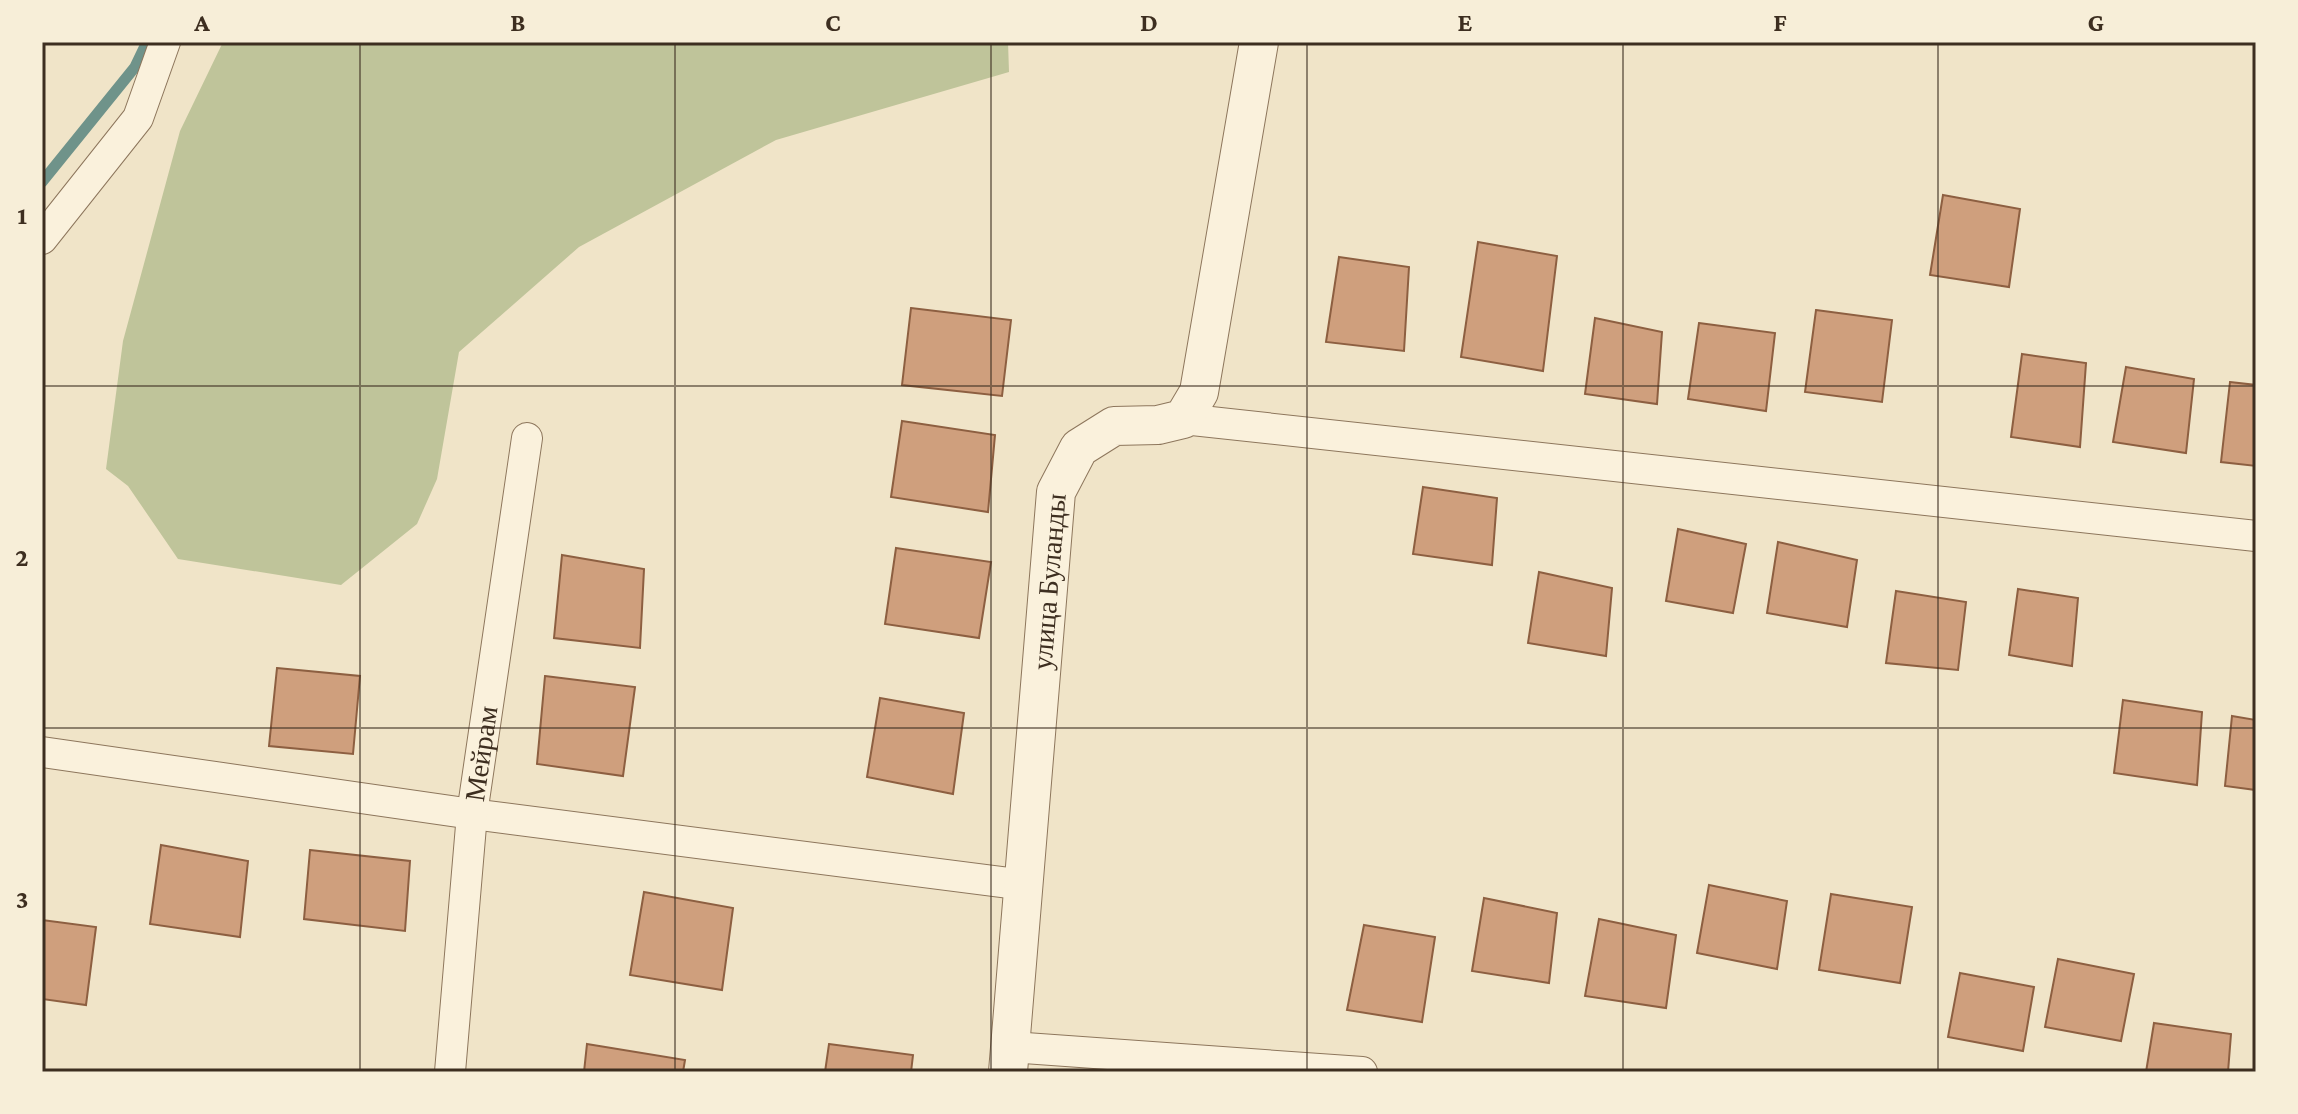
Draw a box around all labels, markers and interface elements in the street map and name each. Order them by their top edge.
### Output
text: A [193,8,210,37]
text: B [510,8,526,37]
text: C [825,8,841,37]
text: D [1140,8,1158,37]
text: E [1458,8,1473,37]
text: F [1773,8,1787,37]
text: G [2088,8,2104,37]
text: 1 [17,201,27,230]
street label: улица Буланды [1026,492,1072,671]
text: 2 [15,543,29,572]
street label: Мейрам [459,704,504,803]
text: 3 [16,885,28,914]

